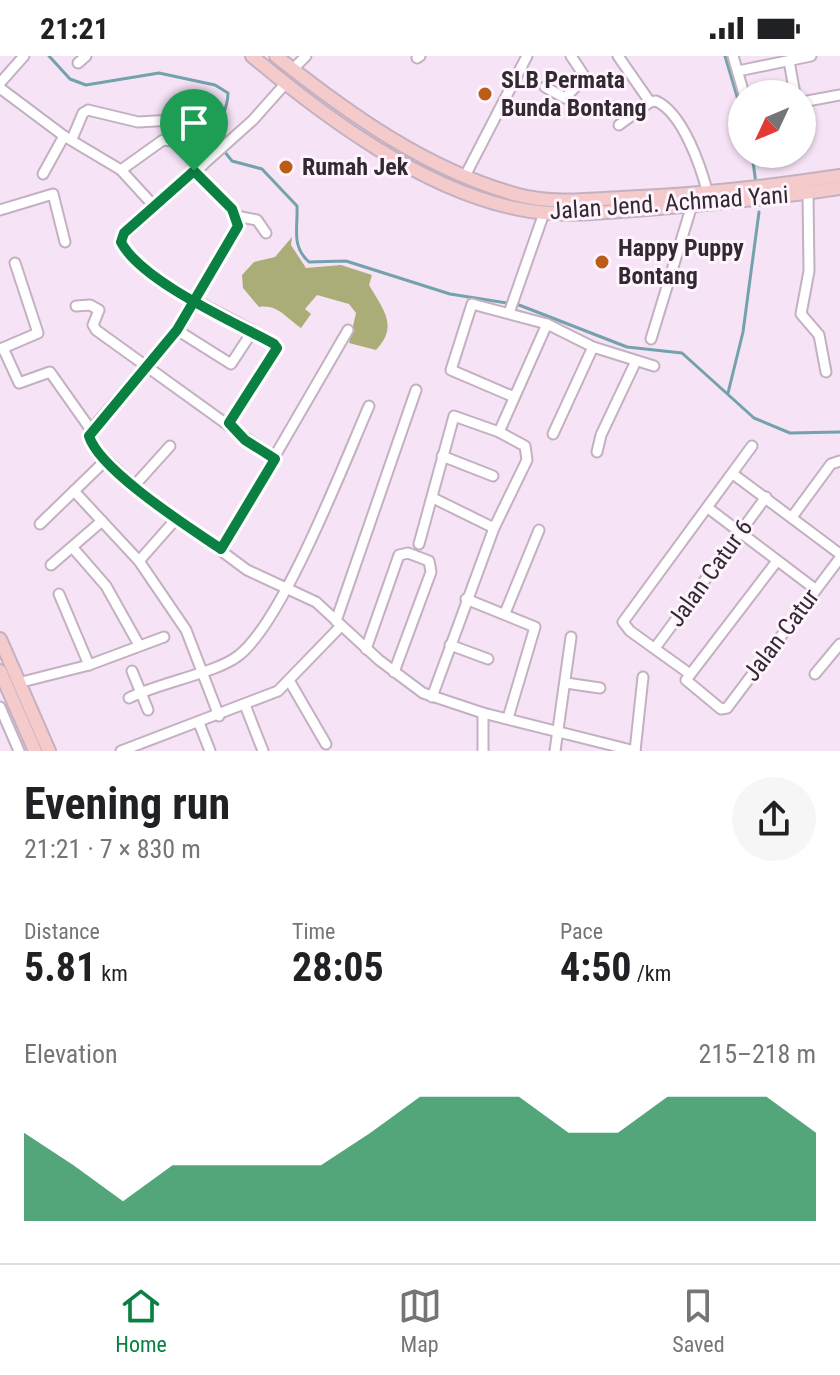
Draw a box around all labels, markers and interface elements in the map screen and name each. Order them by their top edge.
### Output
text: 21:21 [40,11,109,46]
place label: SLB Permata Bunda Bontang [501,66,647,122]
north arrow [728,80,816,168]
map controls [728,80,816,168]
marker: SLB Permata Bunda Bontang [476,85,494,103]
pin [160,89,228,171]
icon: arrive [172,101,216,145]
place label: Rumah Jek [302,153,409,181]
marker: Rumah Jek [277,158,295,176]
street label: Jalan Jend. Achmad Yani [549,181,789,225]
place label: Happy Puppy Bontang [618,234,744,290]
marker: Happy Puppy Bontang [593,253,611,271]
street label: Jalan Catur 6 [662,514,758,632]
street label: Jalan Catur [737,583,825,687]
button: share [732,777,816,861]
text: Evening run [24,778,230,830]
text: 21:21 · 7 × 830 m [24,834,201,864]
text: Distance [24,919,100,944]
text: Time [292,919,335,944]
text: Pace [560,919,603,944]
text: 5.81 [24,944,96,991]
text: 28:05 [292,944,384,991]
text: 4:50 [560,944,632,991]
text: km [96,961,128,986]
text: /km [632,961,671,986]
text: Elevation [24,1039,118,1069]
text: 215–218 m [699,1039,816,1069]
tab: Home [115,1284,167,1357]
tab: Map [398,1284,442,1357]
tab: Saved [672,1284,725,1357]

